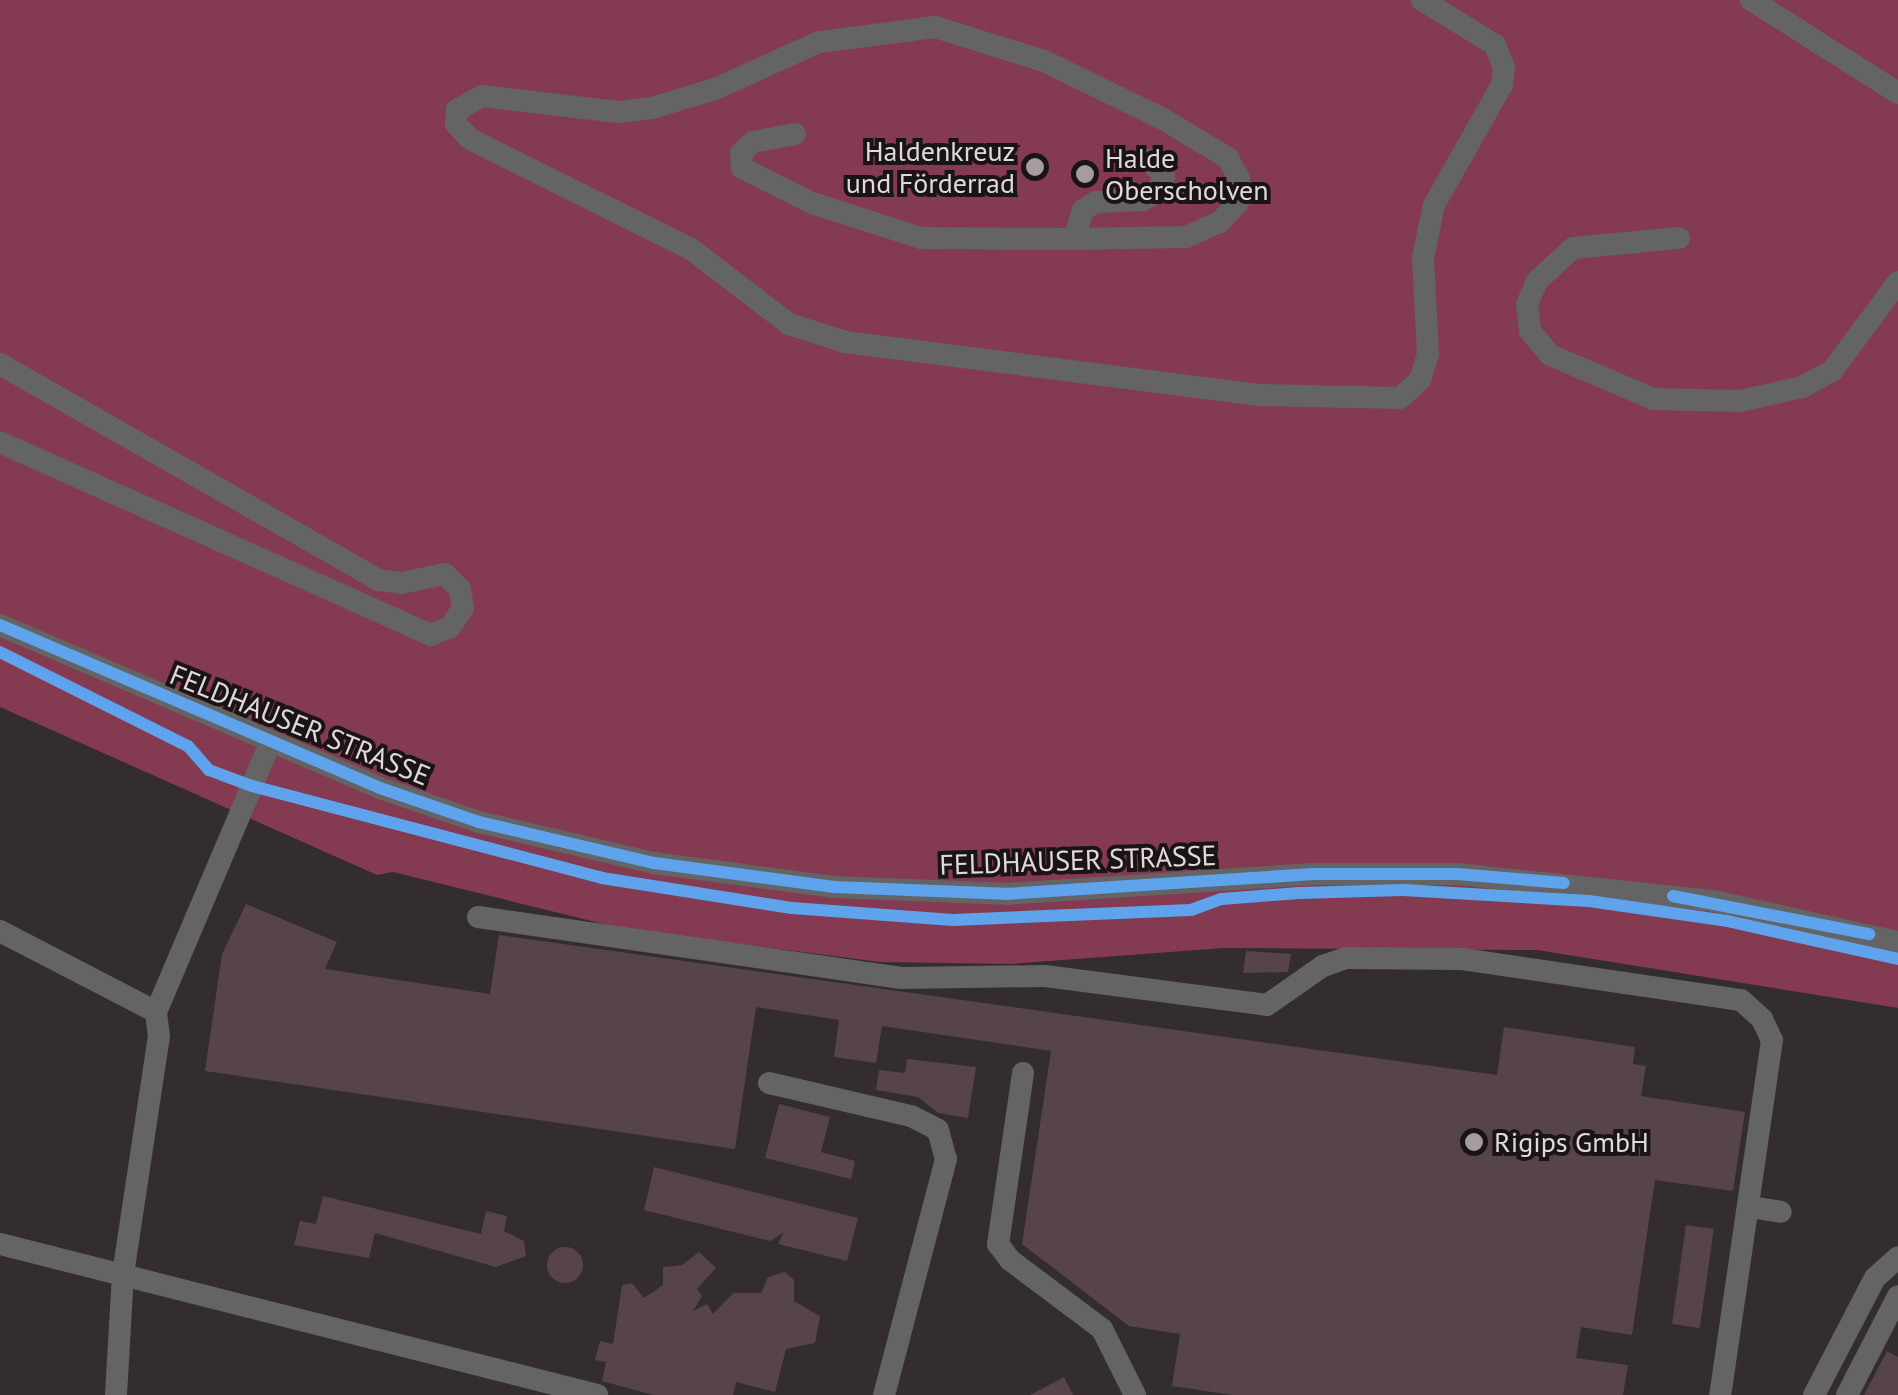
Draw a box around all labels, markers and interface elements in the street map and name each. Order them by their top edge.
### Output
place label: Haldenkreuz und Förderrad [846,134,1015,200]
place label: Halde Oberscholven [1105,141,1269,207]
marker: Haldenkreuz und Förderrad [1024,156,1046,178]
marker: Halde Oberscholven [1074,163,1096,185]
street label: FELDHAUSER STRASSE [165,658,435,792]
street label: FELDHAUSER STRASSE [939,838,1217,882]
place label: Rigips GmbH [1494,1125,1649,1159]
marker: Rigips GmbH [1463,1131,1485,1153]

